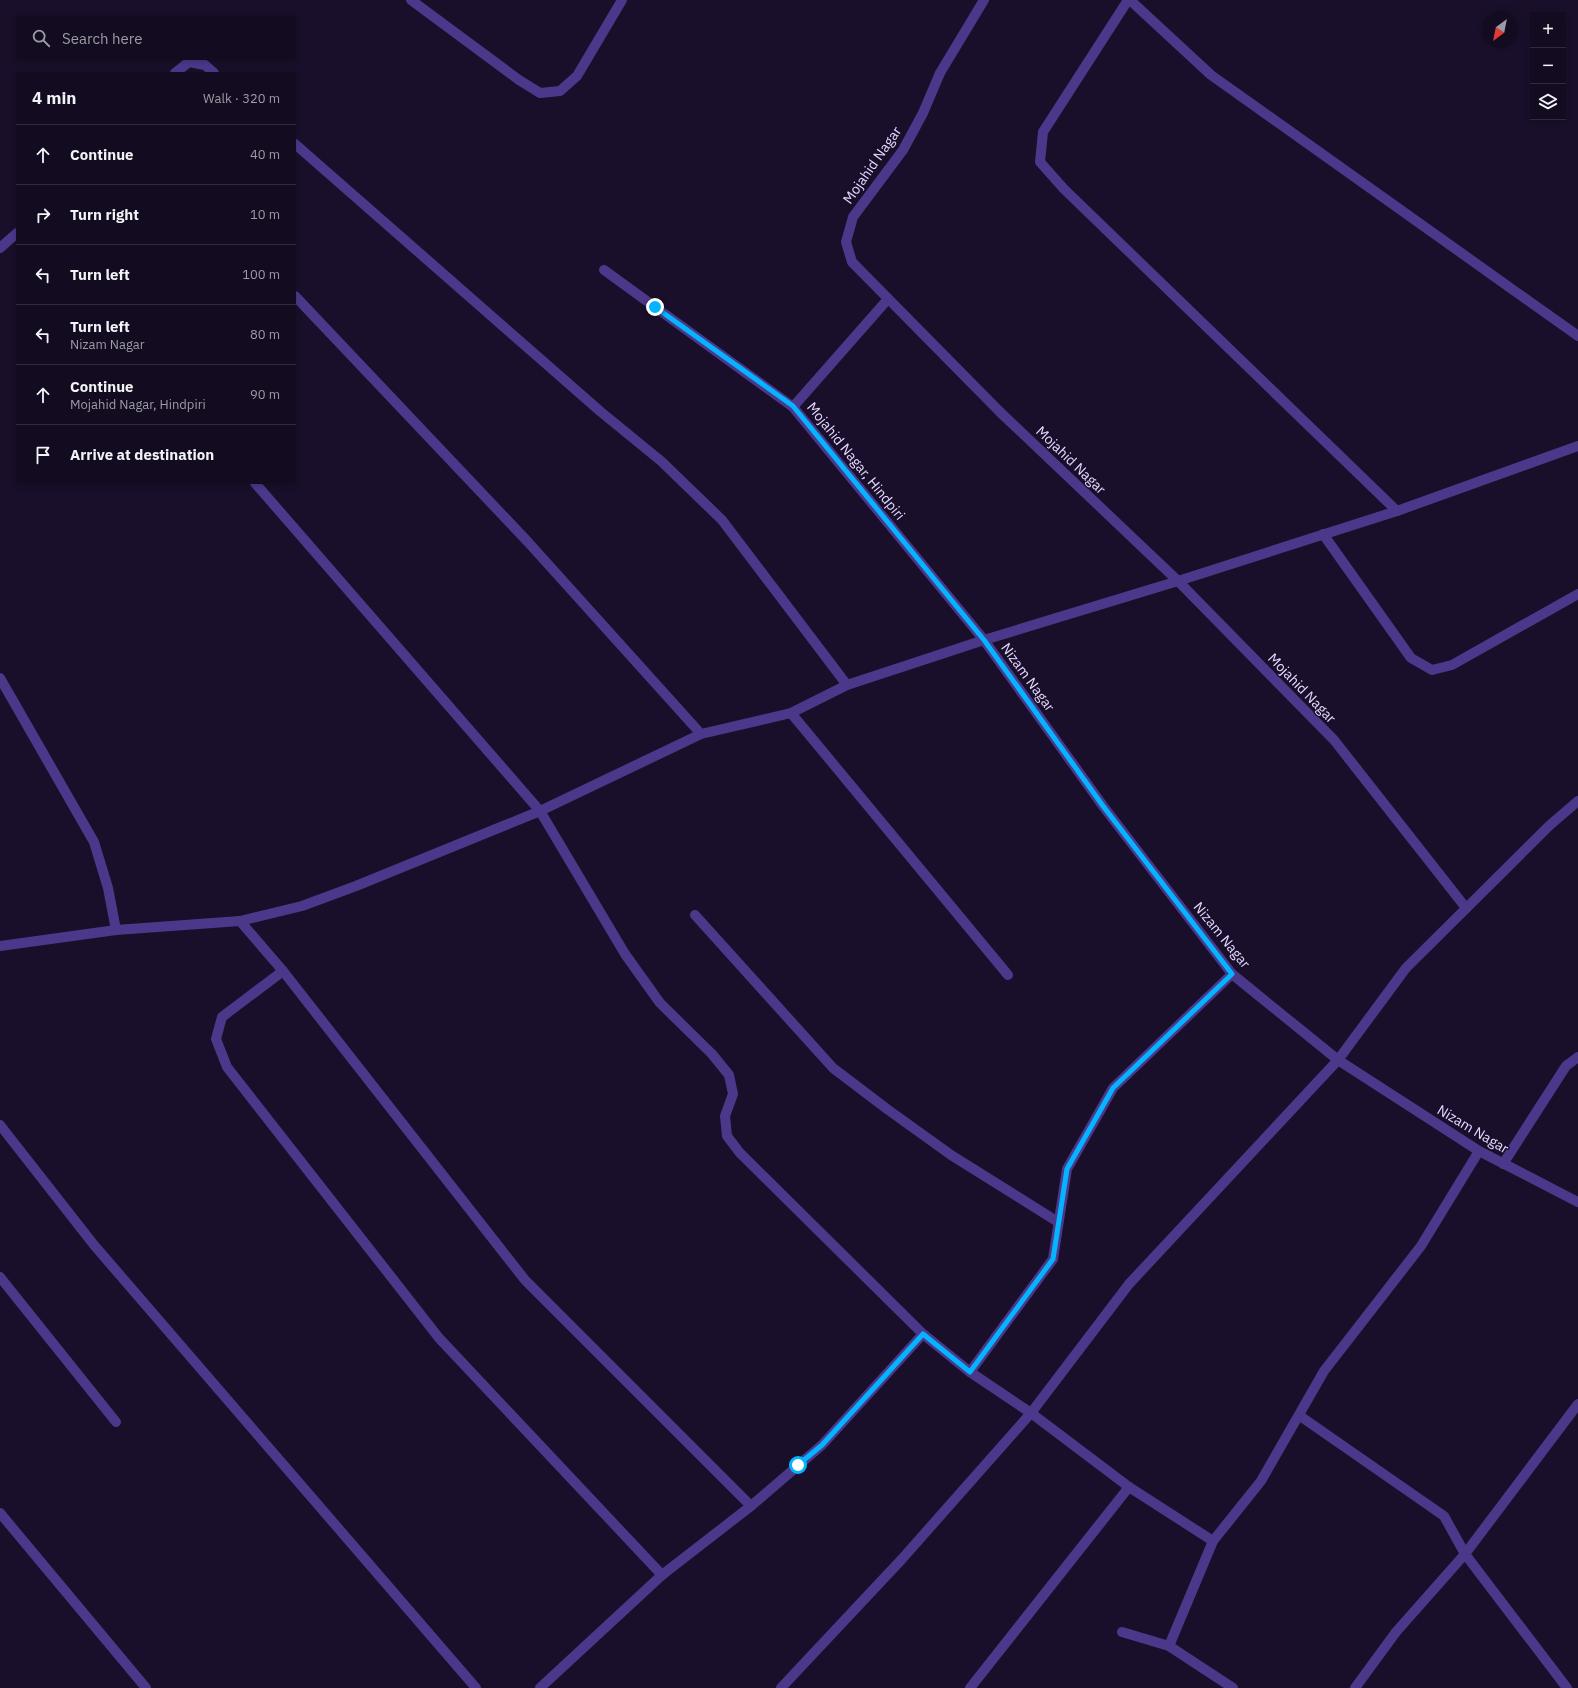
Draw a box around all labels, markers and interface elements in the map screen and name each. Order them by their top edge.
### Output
north arrow [1482,12,1518,48]
map controls [1530,12,1566,120]
button: + [1530,12,1566,48]
search box [16,16,296,60]
icon: search [30,27,52,49]
text: Search here [62,29,142,48]
button: − [1530,48,1566,84]
button: layers [1530,84,1566,120]
text: 4 min [32,87,76,109]
text: Walk · 320 m [203,90,280,107]
street label: Mojahid Nagar [839,123,905,207]
icon: ahead [32,144,54,166]
text: Continue [70,145,134,164]
text: 40 m [250,146,280,163]
icon: right [32,204,54,226]
text: Turn right [70,205,139,224]
text: 10 m [250,206,280,223]
icon: left [32,264,54,286]
text: Turn left [70,265,130,284]
text: 100 m [242,266,280,283]
route end [646,298,664,316]
text: Turn left [70,317,130,336]
icon: left [32,324,54,346]
text: 80 m [250,326,280,343]
text: Nizam Nagar [70,336,145,353]
text: Continue [70,377,134,396]
icon: ahead [32,384,54,406]
text: 90 m [250,386,280,403]
text: Mojahid Nagar, Hindpiri [70,396,206,413]
street label: Mojahid Nagar, Hindpiri [803,399,909,523]
street label: Mojahid Nagar [1032,422,1110,498]
icon: arrive [32,444,54,466]
text: Arrive at destination [70,445,214,464]
street label: Nizam Nagar [997,639,1059,715]
street label: Mojahid Nagar [1264,649,1340,727]
street label: Nizam Nagar [1190,898,1254,972]
street label: Nizam Nagar [1434,1101,1512,1157]
route start [789,1456,807,1474]

